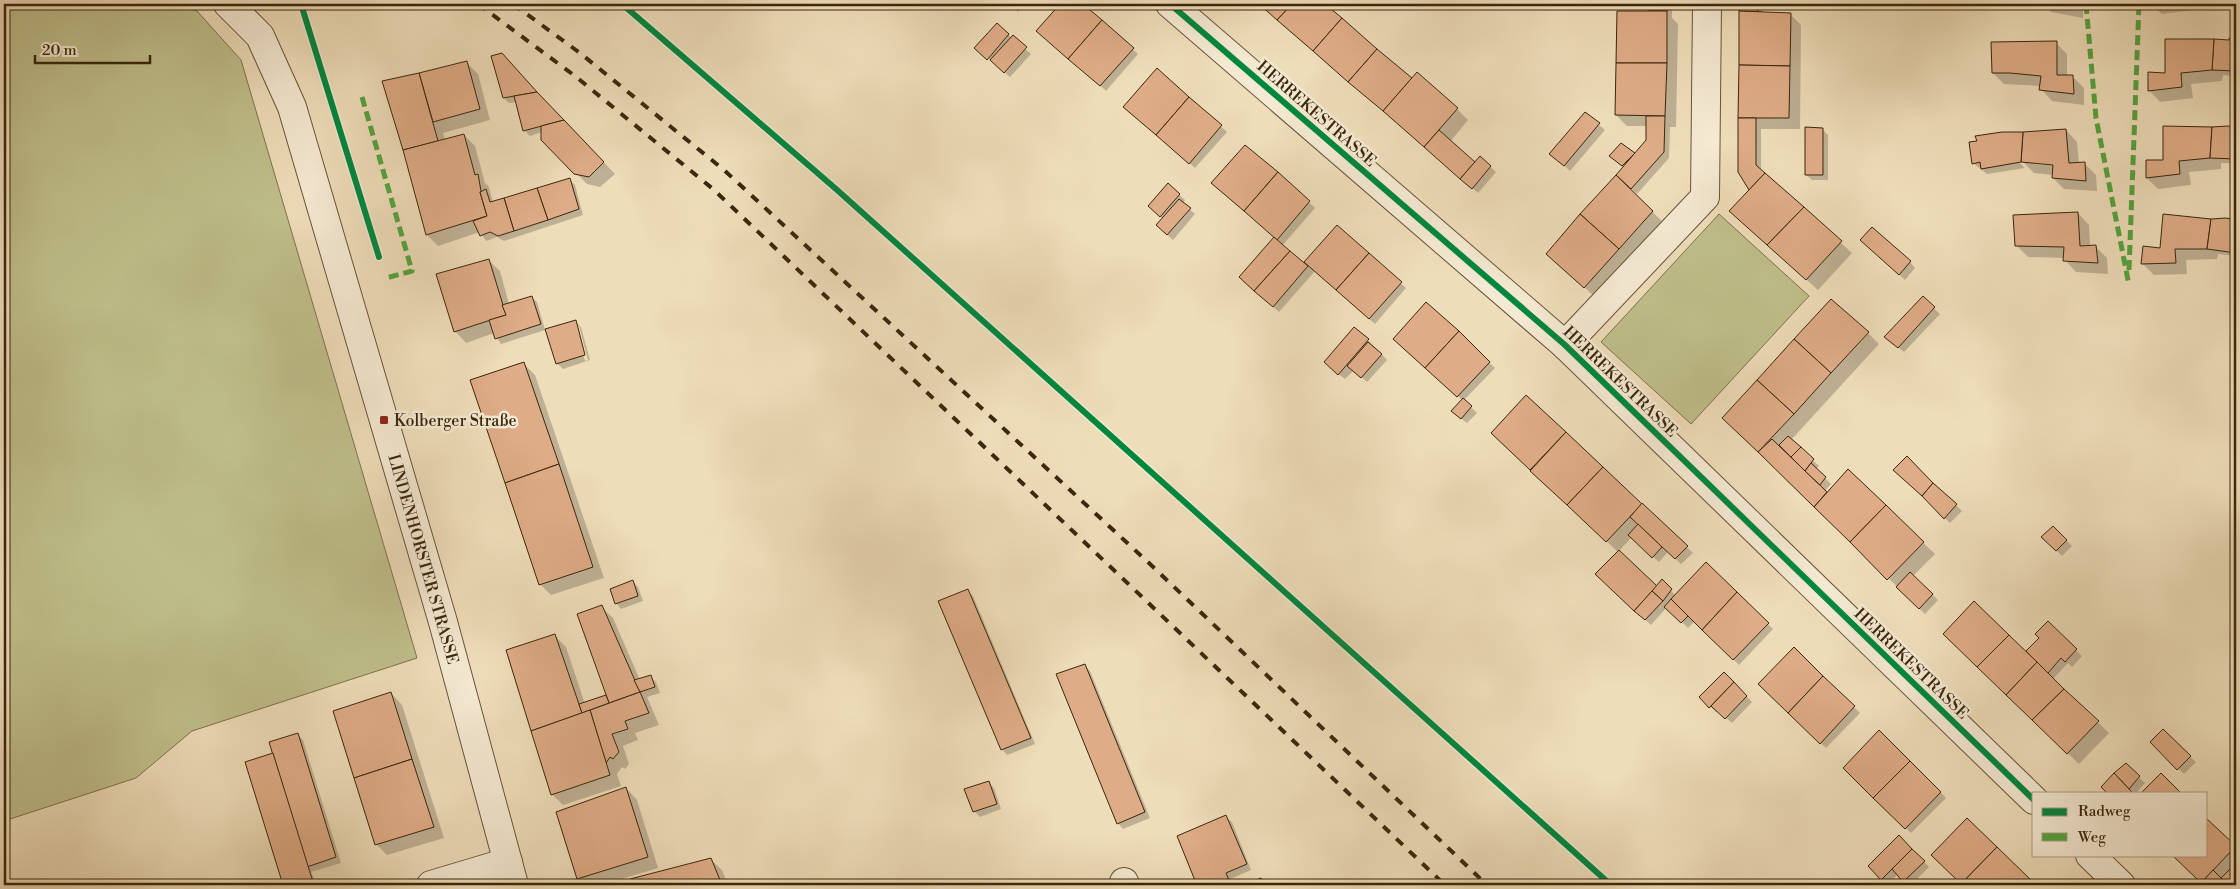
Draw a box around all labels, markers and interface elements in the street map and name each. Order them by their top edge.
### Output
scale bar [35,32,150,64]
text: 20 m [42,41,77,60]
street label: HERREKESTRASSE [1253,57,1380,171]
street label: HERREKESTRASSE [1559,322,1682,442]
place label: Kolberger Straße [394,411,516,431]
marker: Kolberger Straße [378,414,390,426]
street label: LINDENHORSTER STRASSE [383,452,463,667]
street label: HERREKESTRASSE [1850,604,1973,724]
legend [2032,792,2208,856]
text: Radweg [2078,802,2131,821]
text: Weg [2077,828,2106,847]

